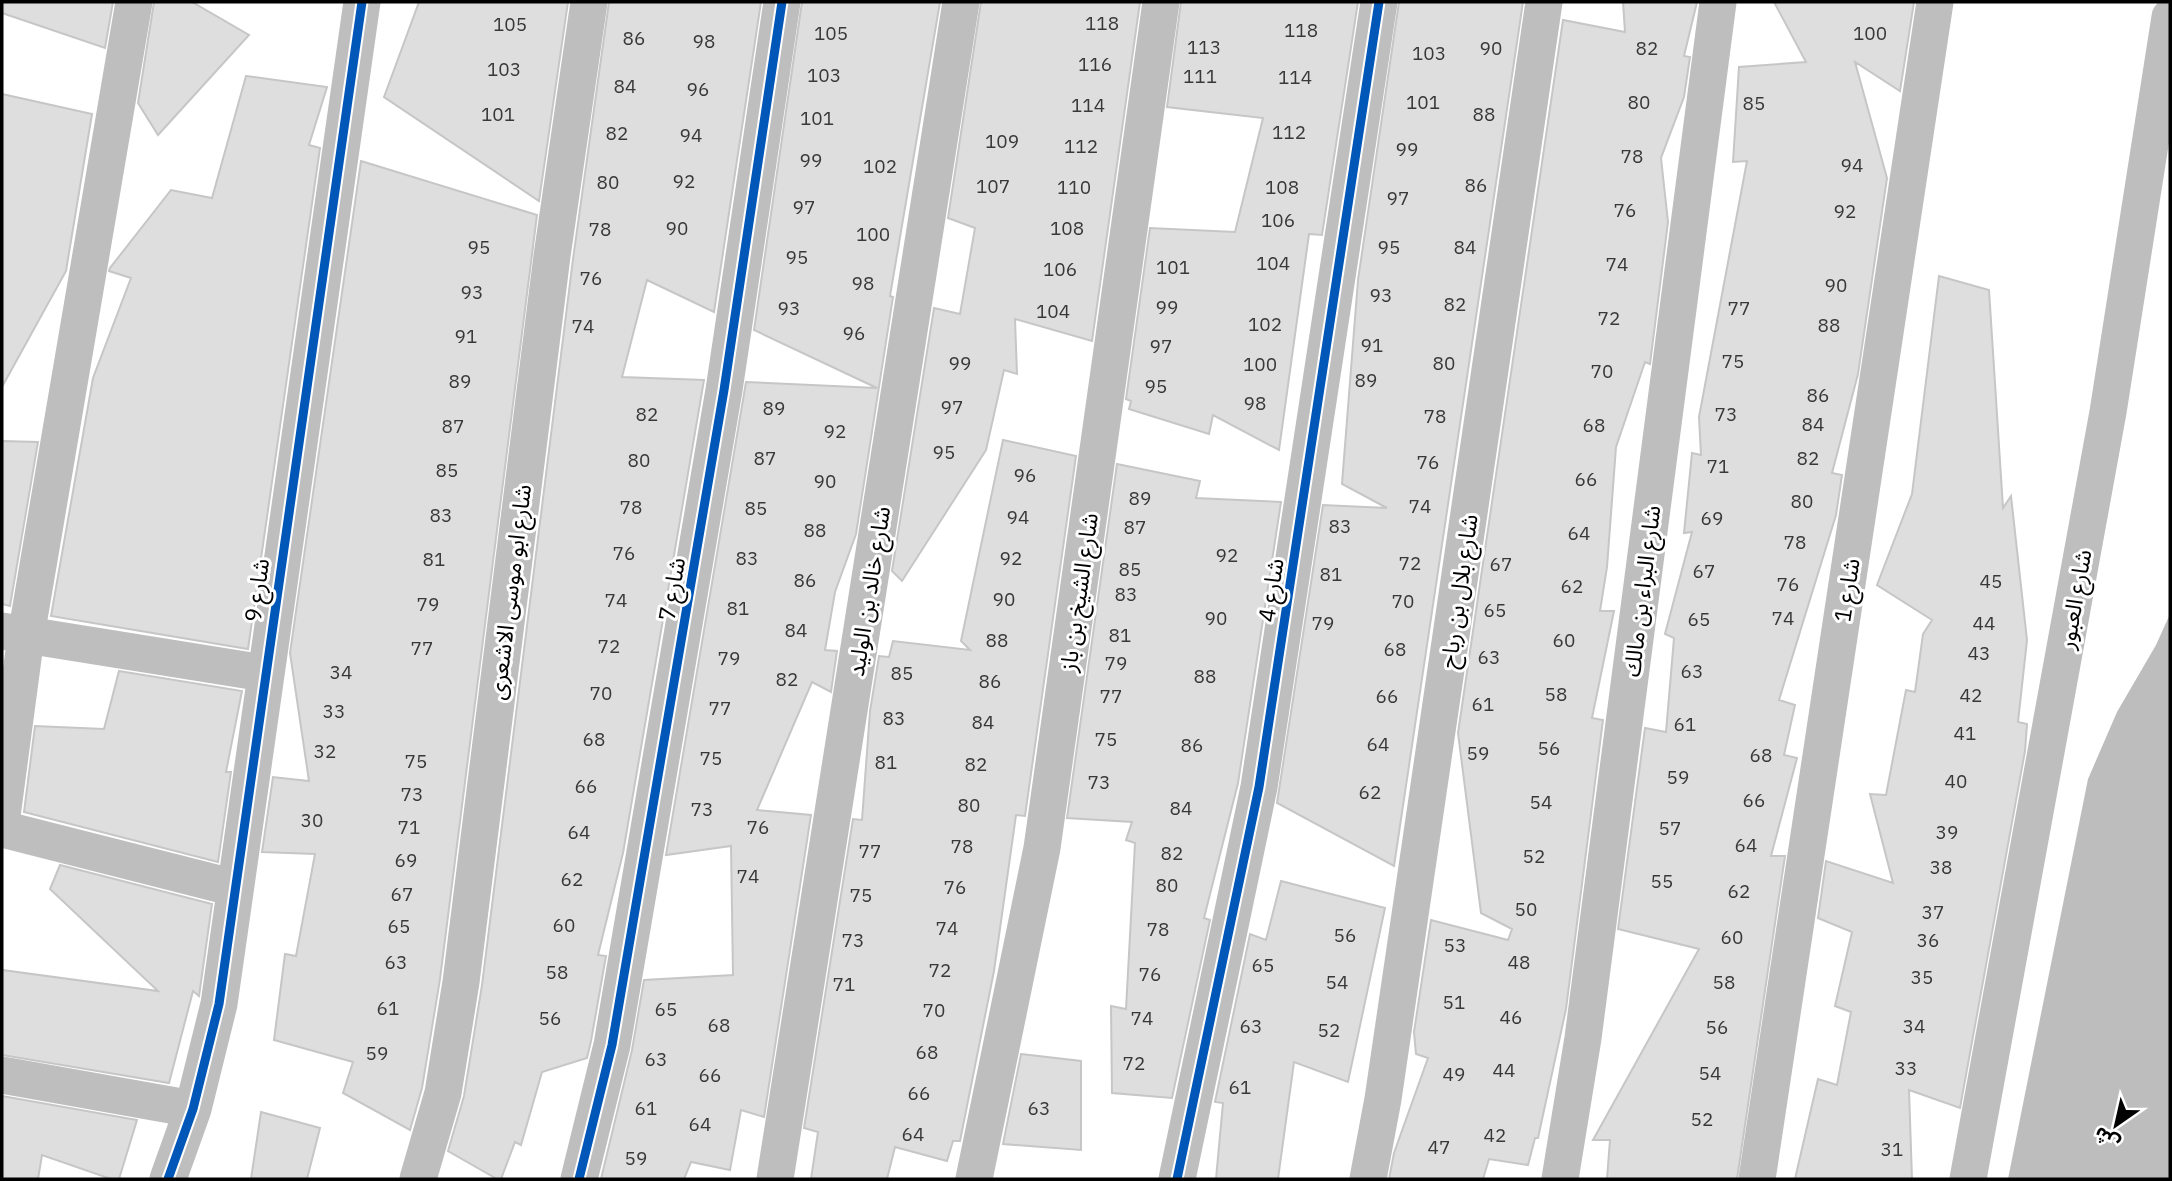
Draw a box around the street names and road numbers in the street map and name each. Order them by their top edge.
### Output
street label: شارع ابو موسى الاشعرى [481,482,540,702]
street label: شارع البراء بن مالك [1616,503,1669,679]
street label: شارع خالد بن الوليد [840,504,899,679]
street label: شارع الشيخ بن باز [1052,511,1107,675]
street label: شارع بلال بن رباح [1432,512,1487,670]
street label: شارع العبور [2050,547,2100,653]
street label: شارع 7 [651,555,694,624]
street label: شارع 9 [237,556,278,624]
street label: شارع 4 [1250,556,1293,624]
street label: شارع 1 [1826,556,1869,624]

